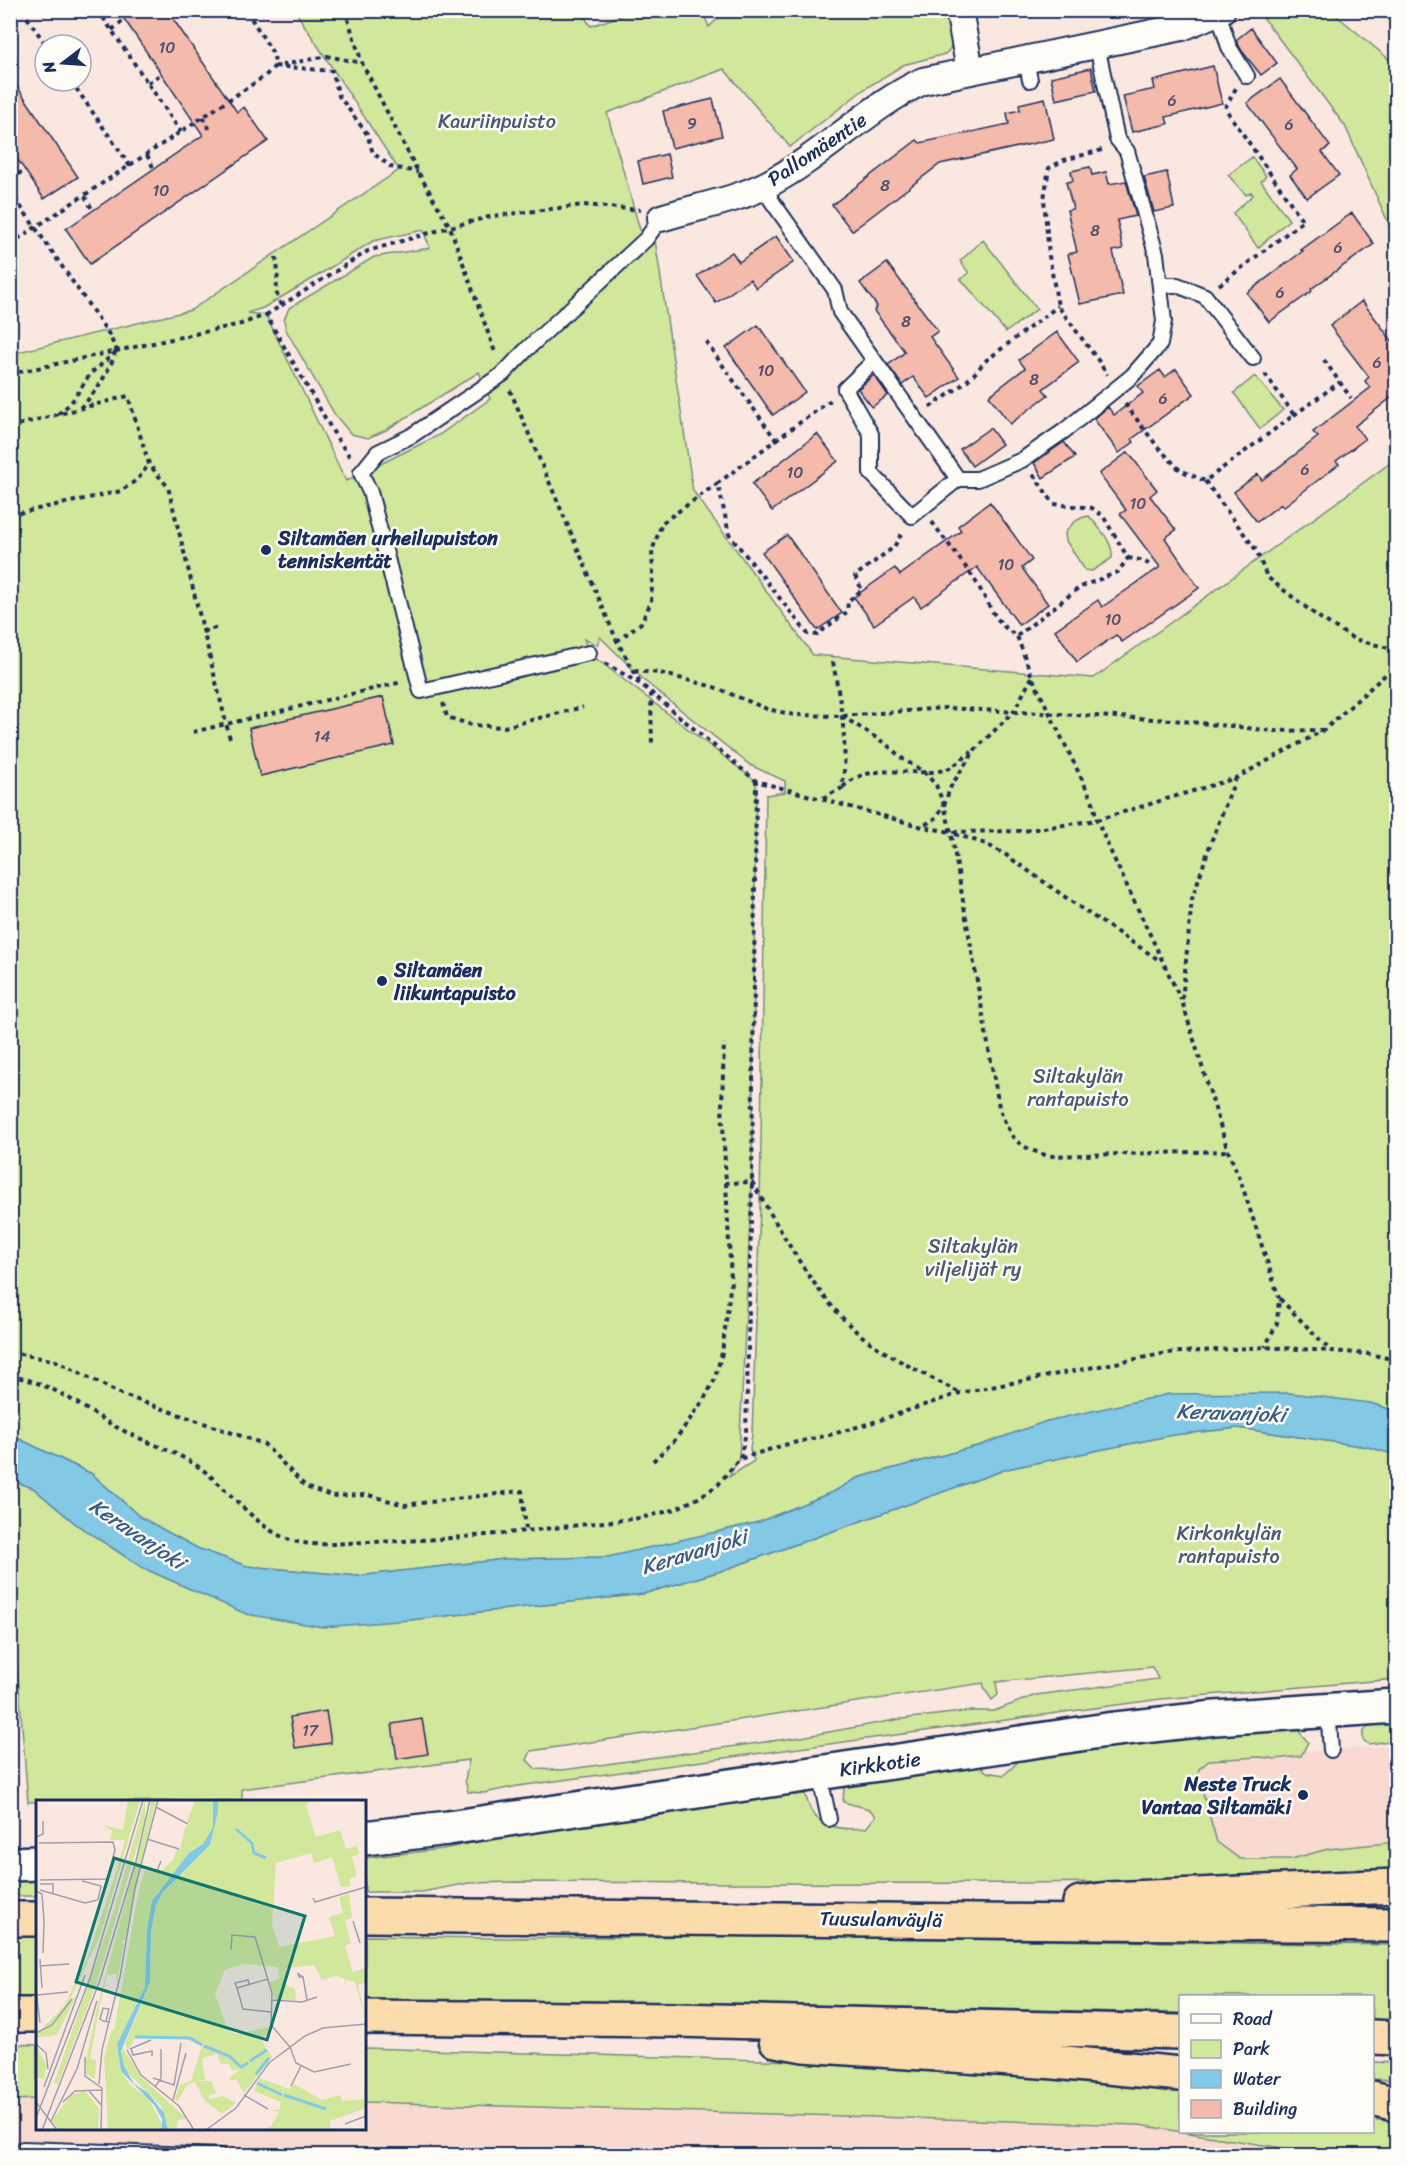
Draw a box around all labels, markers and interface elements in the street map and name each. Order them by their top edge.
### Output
north arrow [33,33,93,93]
house number: 10 [159,33,175,62]
text: N [33,57,65,78]
house number: 6 [1167,86,1177,115]
street label: Pallomäentie [760,103,874,196]
park label: Kauriinpuisto [438,104,556,139]
house number: 9 [687,109,697,138]
house number: 6 [1284,110,1294,139]
house number: 8 [880,171,890,200]
house number: 10 [153,176,169,205]
house number: 8 [1090,216,1100,245]
house number: 6 [1333,233,1343,262]
house number: 6 [1275,278,1285,307]
house number: 8 [901,307,911,336]
house number: 6 [1372,348,1382,377]
house number: 10 [758,356,774,385]
house number: 8 [1029,365,1039,394]
house number: 6 [1158,384,1168,413]
house number: 6 [1300,455,1310,484]
house number: 10 [787,458,803,487]
house number: 10 [1130,489,1146,518]
place label: Siltamäen urheilupuiston tenniskentät [277,521,498,579]
marker: Siltamäen urheilupuiston tenniskentät [259,543,273,557]
house number: 10 [998,550,1014,579]
house number: 10 [1105,605,1121,634]
house number: 14 [314,722,330,751]
place label: Siltamäen liikuntapuisto [393,953,516,1011]
marker: Siltamäen liikuntapuisto [375,974,389,988]
park label: Siltakylän rantapuisto [1027,1059,1129,1117]
park label: Siltakylän viljelijät ry [925,1229,1022,1287]
water label: Keravanjoki [1176,1392,1290,1434]
water label: Keravanjoki [81,1488,196,1583]
park label: Kirkonkylän rantapuisto [1176,1516,1282,1574]
water label: Keravanjoki [636,1517,756,1586]
house number: 17 [302,1716,319,1745]
street label: Kirkkotie [837,1741,923,1788]
place label: Neste Truck Vantaa Siltamäki [1142,1767,1292,1825]
marker: Neste Truck Vantaa Siltamäki [1296,1788,1310,1802]
inset map [36,1800,366,2130]
street label: Tuusulanväylä [819,1901,944,1938]
legend [1179,1995,1374,2133]
text: Road [1233,2003,1273,2035]
text: Park [1233,2033,1270,2065]
text: Water [1233,2063,1282,2095]
text: Building [1233,2093,1297,2125]

